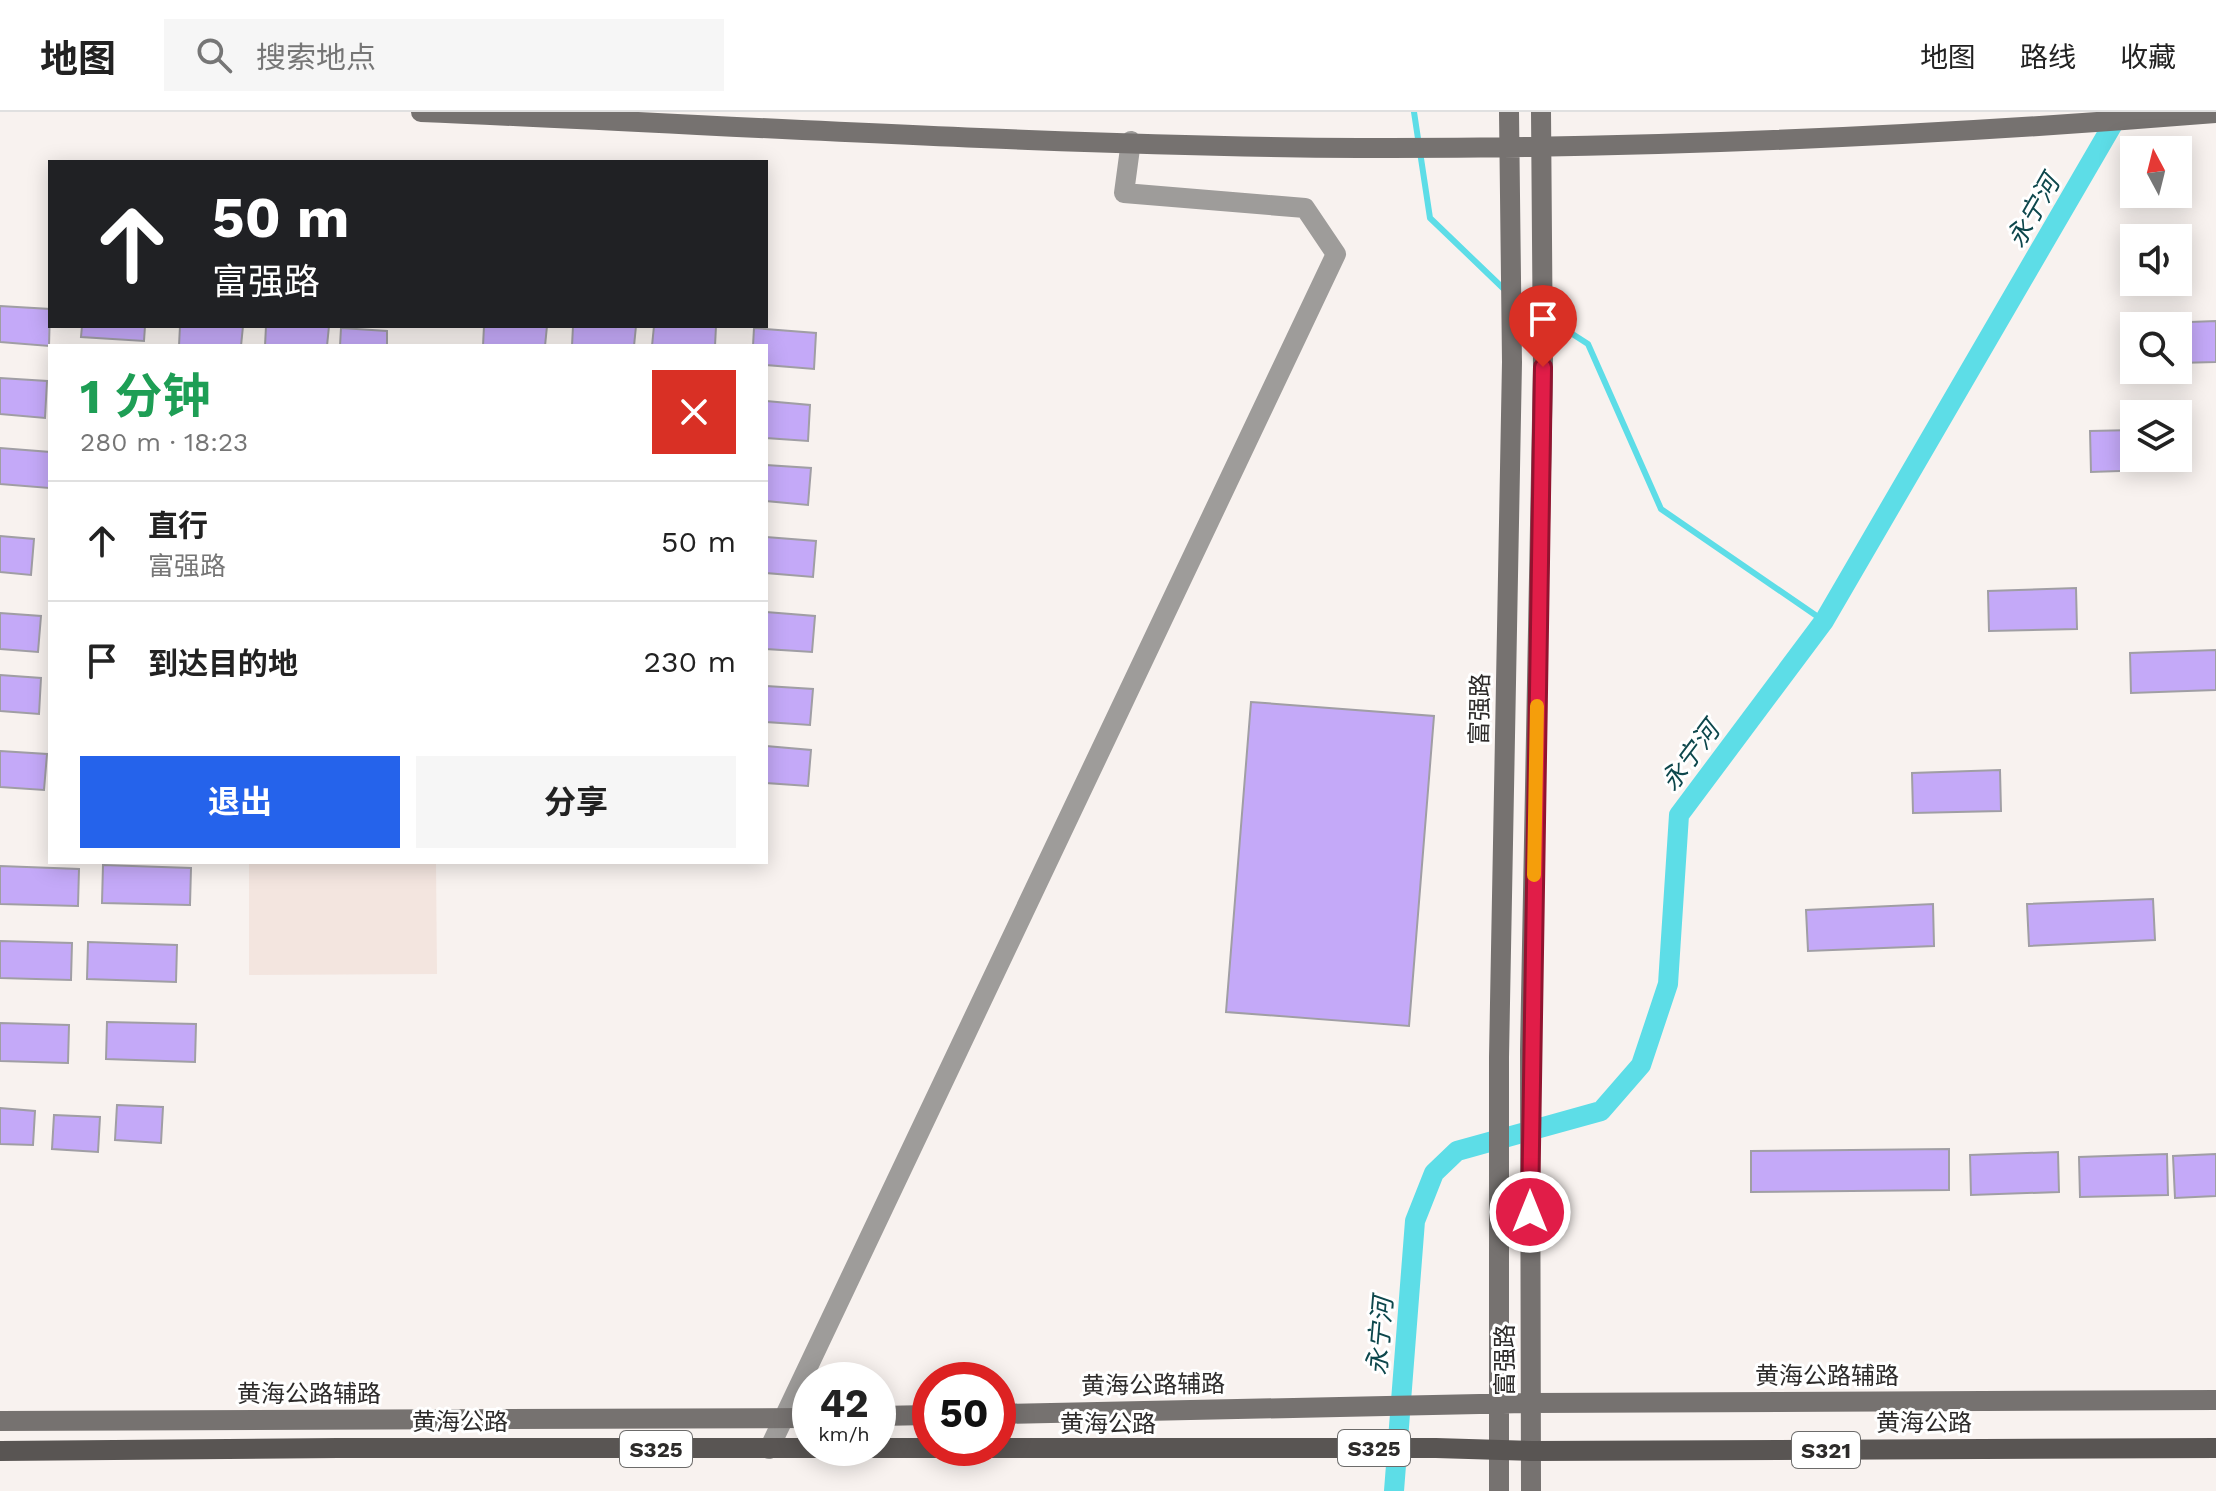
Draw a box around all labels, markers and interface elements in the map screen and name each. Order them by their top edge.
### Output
search box [164,19,724,91]
icon: search [192,33,236,77]
text: 地图 [40,37,116,81]
text: 搜索地点 [256,40,376,75]
text: 地图 [1920,41,1976,74]
text: 路线 [2020,41,2076,74]
text: 收藏 [2120,41,2176,74]
north arrow [2120,136,2192,208]
map controls [2120,136,2192,472]
water label: 永宁河 [2001,165,2068,252]
text: 50 m [212,185,349,251]
icon: ahead [80,192,184,296]
button: sound [2120,224,2192,296]
text: 富强路 [212,261,320,303]
pin [1509,285,1577,367]
icon: arrive [1521,297,1565,341]
button: search [2120,312,2192,384]
text: 1 分钟 [80,368,210,425]
button: close [652,370,736,454]
button: layers [2120,400,2192,472]
text: 280 m · 18:23 [80,427,248,457]
text: 直行 [148,508,208,543]
icon: ahead [80,519,124,563]
text: 50 m [661,524,736,559]
text: 富强路 [148,551,226,581]
icon: arrive [80,639,124,683]
text: 230 m [644,644,736,679]
text: 到达目的地 [148,646,298,681]
street label: 富强路 [1465,673,1495,745]
water label: 永宁河 [1655,712,1728,796]
button: 退出 [80,756,400,848]
button: 分享 [416,756,736,848]
position arrow [1488,1170,1572,1254]
water label: 永宁河 [1362,1291,1399,1376]
street label: 富强路 [1491,1324,1519,1396]
speed limit sign: 50 [912,1362,1016,1466]
street label: 黄海公路辅路 [1755,1362,1899,1390]
street label: 黄海公路辅路 [1081,1370,1225,1400]
street label: 黄海公路辅路 [237,1380,381,1408]
text: 42 [819,1380,869,1427]
street label: 黄海公路 [412,1408,508,1436]
street label: 黄海公路 [1876,1409,1972,1437]
street label: 黄海公路 [1060,1410,1156,1438]
text: km/h [818,1422,870,1446]
road number: S325 [1338,1430,1410,1466]
road number: S325 [620,1431,692,1467]
road number: S321 [1792,1432,1860,1468]

